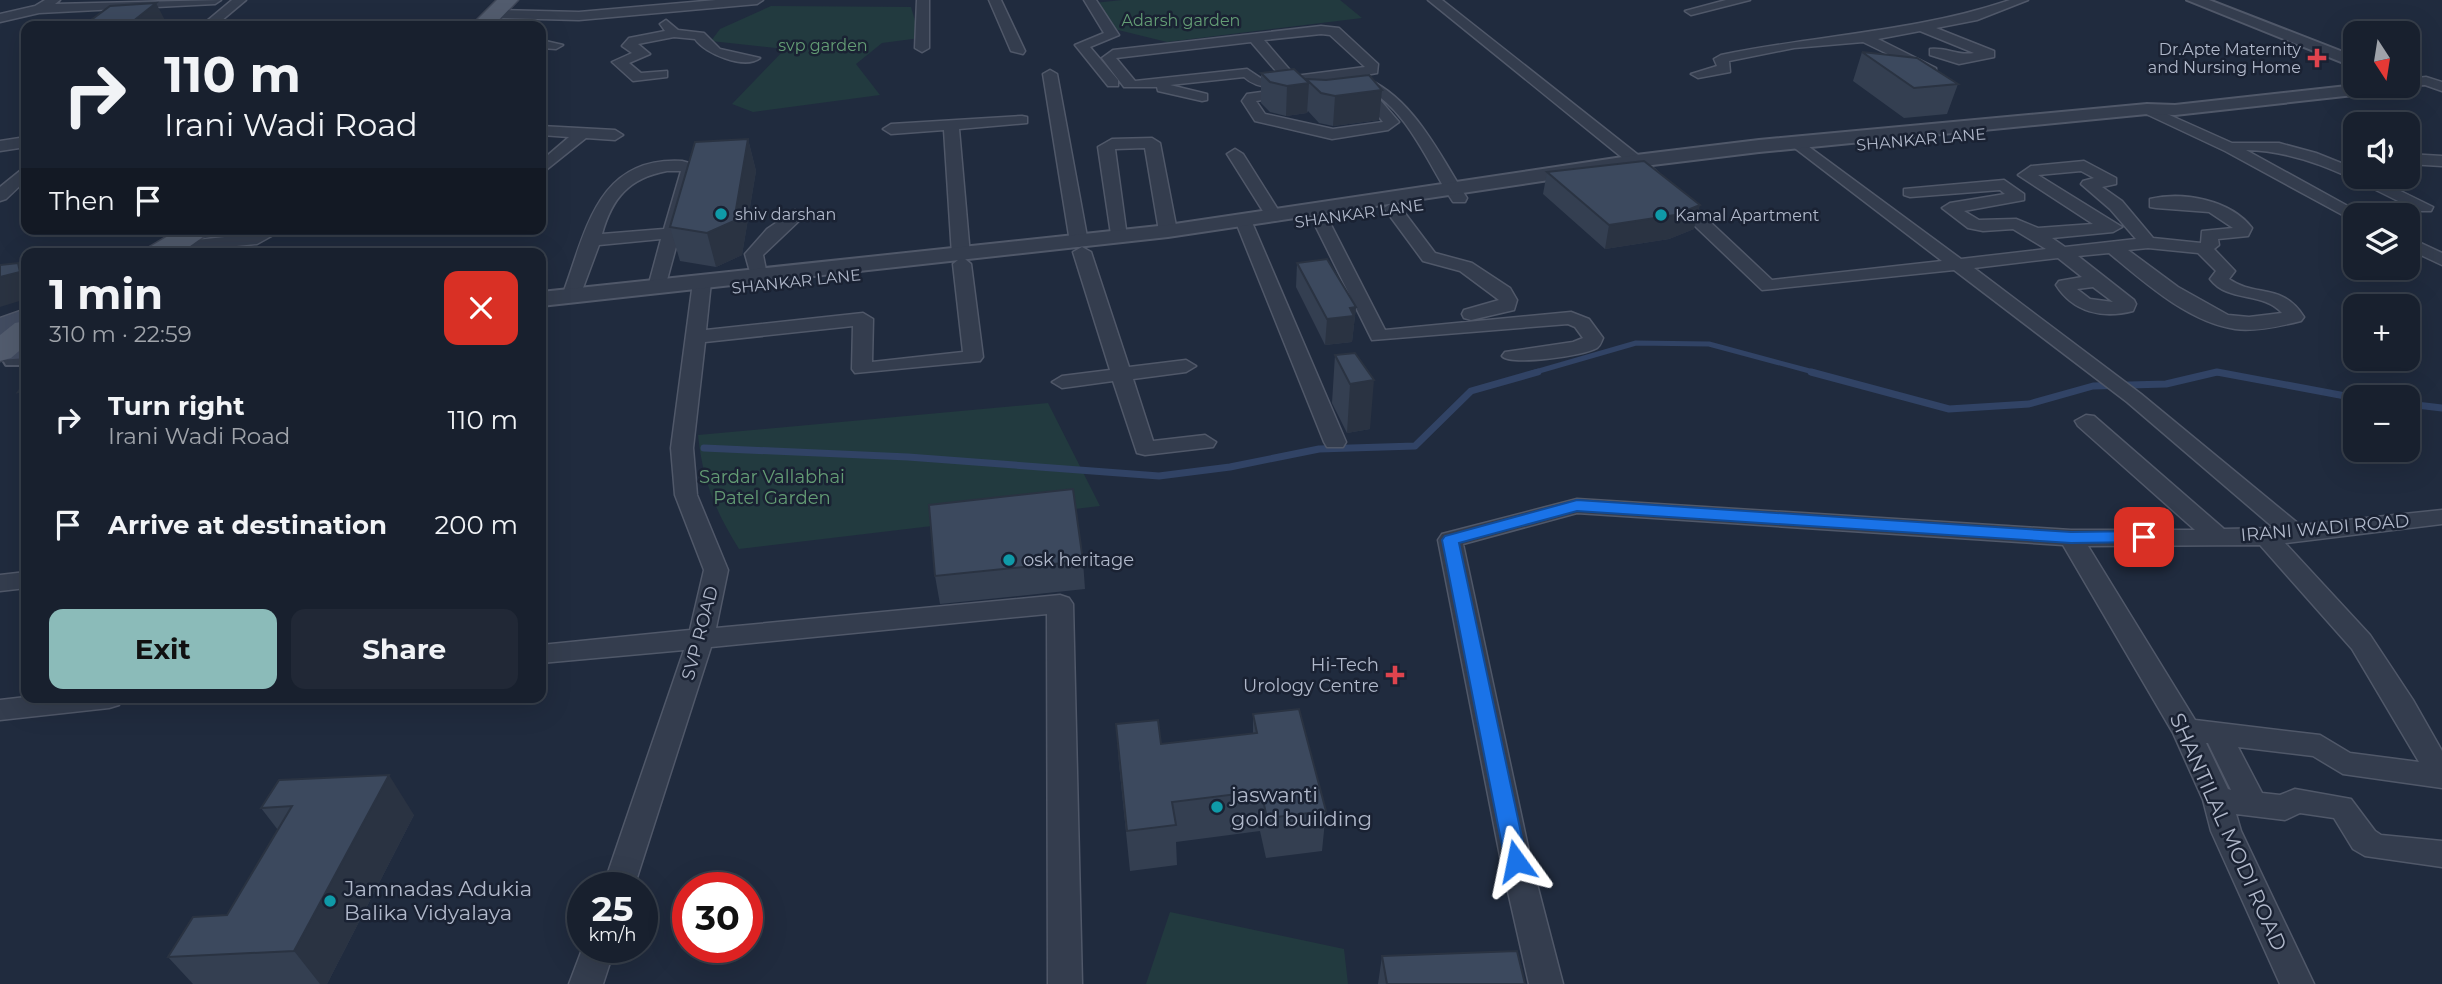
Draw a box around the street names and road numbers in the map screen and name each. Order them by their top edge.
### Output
street label: SHANKAR LANE [1855,124,1987,155]
street label: SHANKAR LANE [1293,195,1425,232]
street label: SHANKAR LANE [730,265,862,298]
street label: IRANI WADI ROAD [2240,510,2410,546]
street label: SVP ROAD [677,583,723,683]
street label: SHANTILAL MODI ROAD [2165,709,2292,955]

